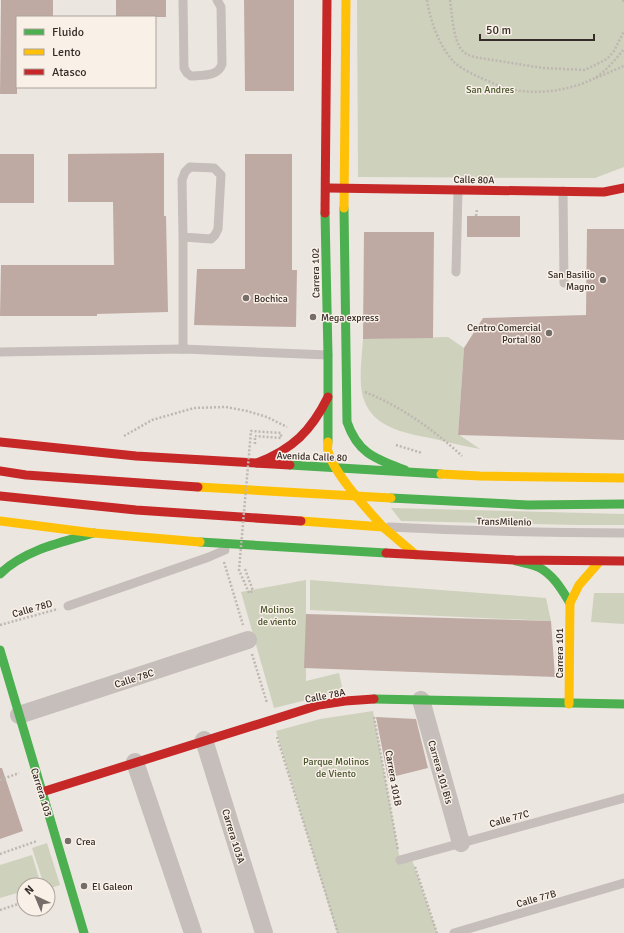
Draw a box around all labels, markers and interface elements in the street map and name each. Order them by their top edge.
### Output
legend [16,16,156,88]
scale bar [480,16,594,42]
text: 50 m [486,23,511,38]
text: Fluido [52,25,84,40]
text: Lento [52,45,81,60]
text: Atasco [52,65,87,80]
park label: San Andres [466,84,515,96]
street label: Calle 80A [453,174,494,186]
street label: Carrera 102 [310,248,322,298]
place label: San Basilio Magno [548,269,595,293]
marker: San Basilio Magno [598,275,608,285]
marker: Bochica [241,293,251,303]
place label: Bochica [254,293,288,305]
marker: Mega express [308,312,318,322]
place label: Mega express [321,312,379,324]
place label: Centro Comercial Portal 80 [467,322,541,346]
marker: Centro Comercial Portal 80 [544,328,554,338]
street label: Avenida Calle 80 [276,450,348,464]
street label: TransMilenio [476,516,532,528]
street label: Calle 78D [11,598,54,620]
park label: Molinos de viento [258,604,296,628]
street label: Carrera 101 [554,628,566,678]
street label: Calle 78C [113,667,156,691]
street label: Calle 78A [304,686,346,706]
street label: Carrera 101 Bis [425,739,455,806]
street label: Carrera 101B [382,749,404,807]
park label: Parque Molinos de Viento [303,756,370,780]
street label: Carrera 103 [28,766,54,818]
street label: Carrera 103A [219,808,247,865]
street label: Calle 77C [488,808,531,830]
marker: Crea [63,836,73,846]
place label: Crea [76,836,96,848]
north arrow [16,877,56,917]
marker: El Galeon [79,881,89,891]
place label: El Galeon [92,881,133,893]
text: N [22,883,37,898]
street label: Calle 77B [515,888,558,910]

